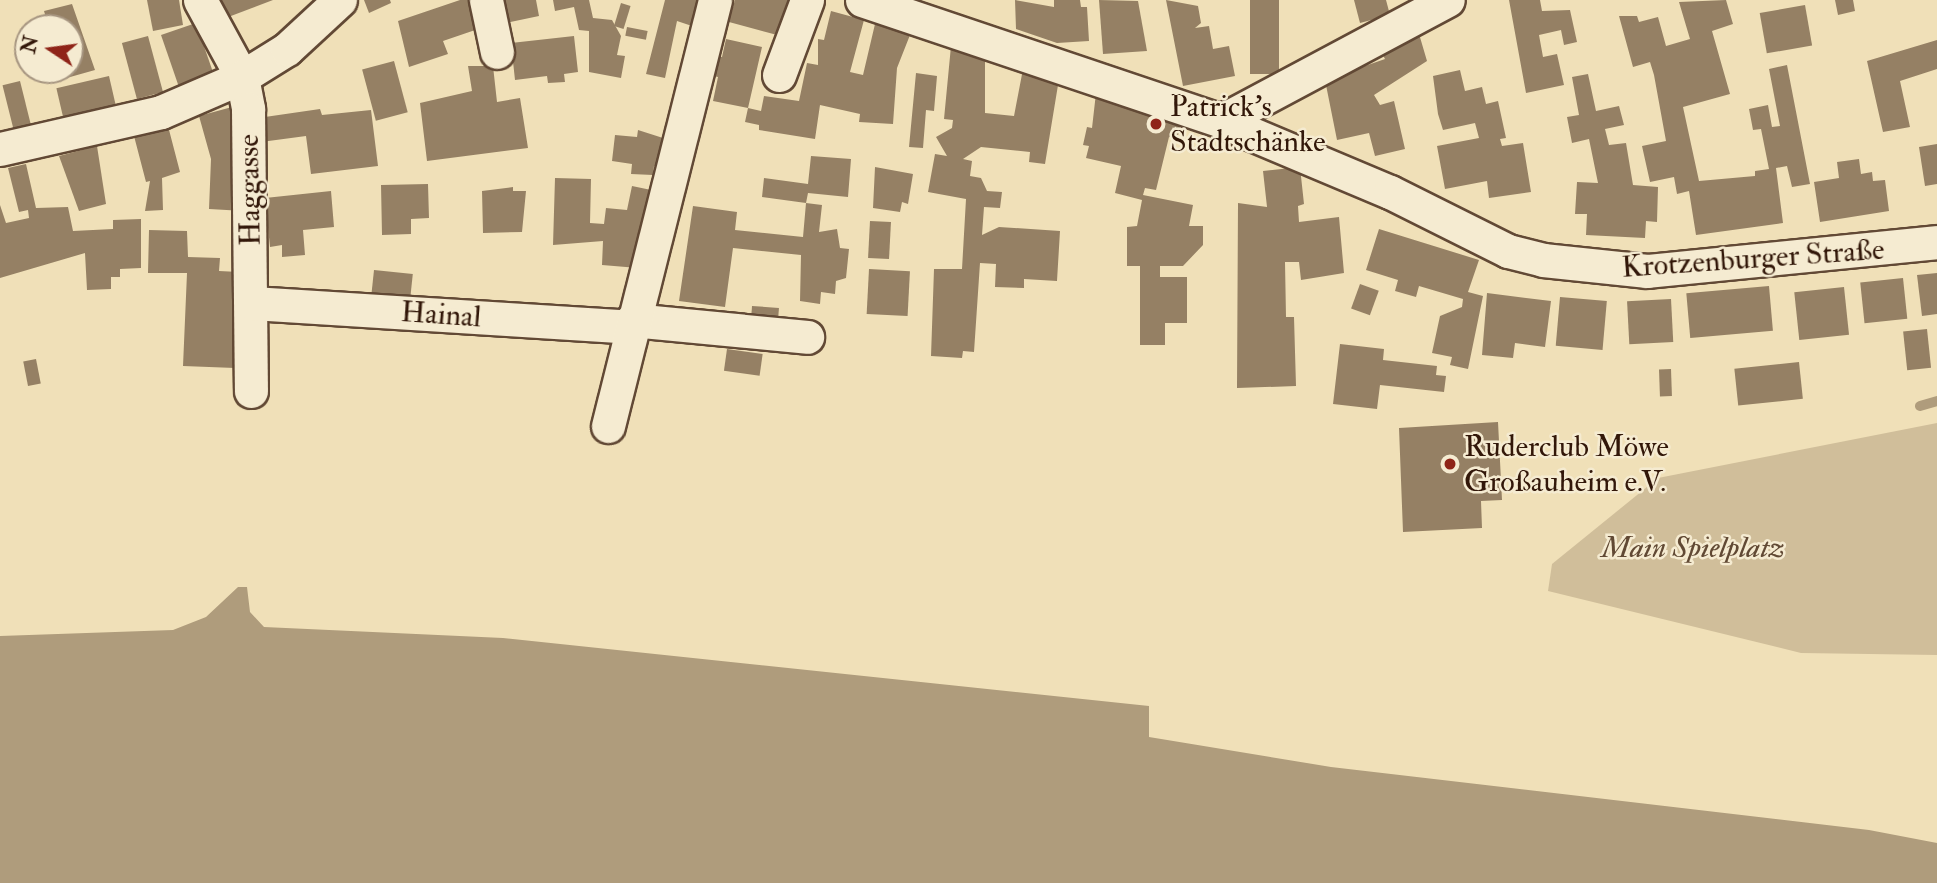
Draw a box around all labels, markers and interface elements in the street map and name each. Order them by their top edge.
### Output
north arrow [14,14,84,84]
text: N [17,34,44,56]
place label: Patrick's Stadtschänke [1170,89,1325,160]
marker: Patrick's Stadtschänke [1148,116,1164,132]
street label: Haggasse [231,134,269,246]
street label: Krotzenburger Straße [1620,232,1886,286]
street label: Hainal [400,294,482,336]
place label: Ruderclub Möwe Großauheim e.V. [1464,429,1669,499]
marker: Ruderclub Möwe Großauheim e.V. [1442,456,1458,472]
park label: Main Spielplatz [1601,530,1785,566]

